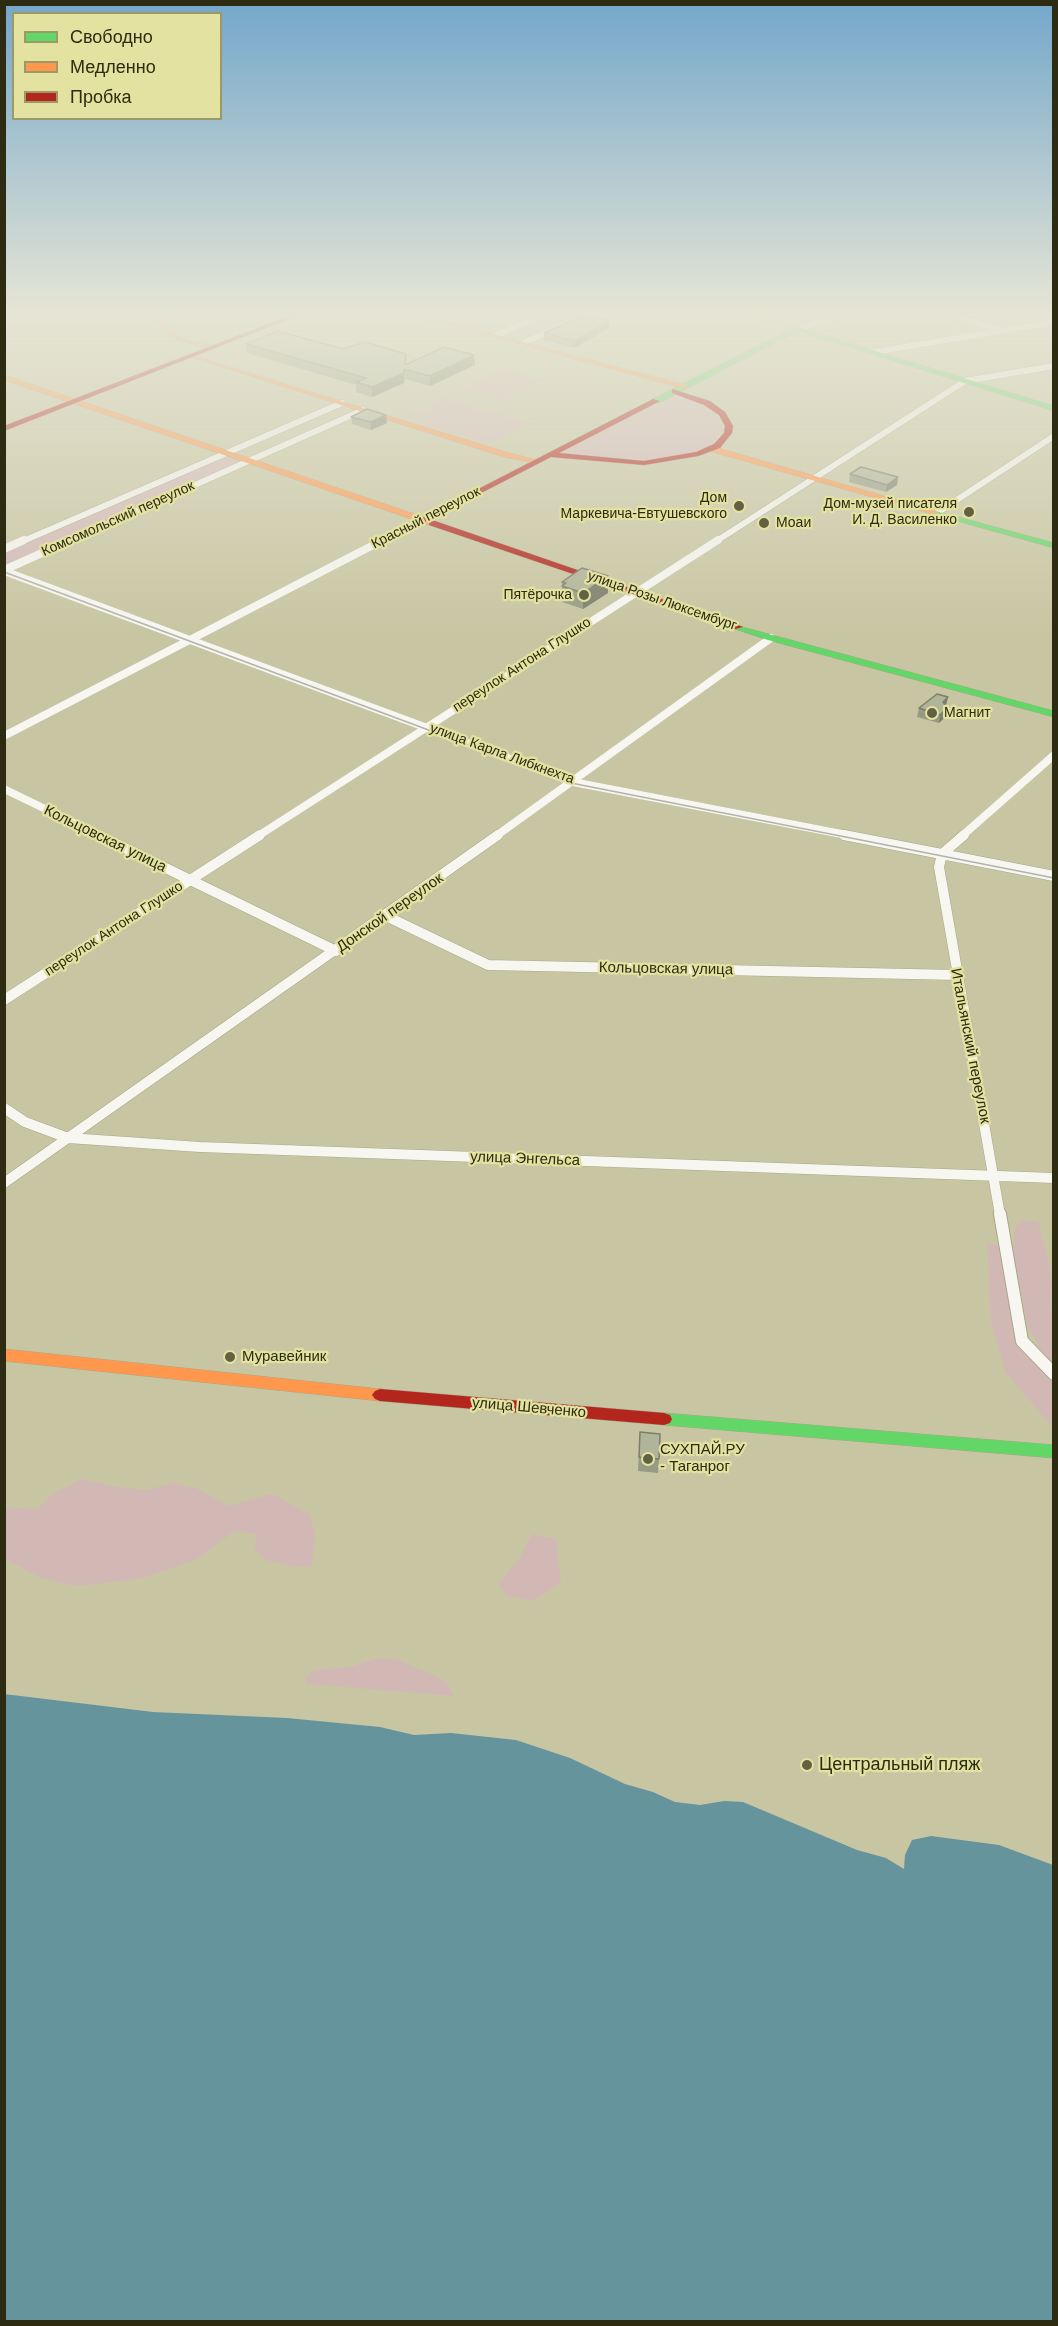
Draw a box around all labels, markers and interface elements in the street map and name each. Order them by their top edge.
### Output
legend [12,12,222,120]
text: Свободно [70,27,153,47]
text: Медленно [70,57,156,77]
text: Пробка [70,87,132,107]
street label: Комсомольский переулок [39,478,197,560]
street label: Красный переулок [369,483,483,553]
place label: Дом Маркевича-Евтушевского [561,490,727,522]
place label: Дом-музей писателя И. Д. Василенко [824,496,957,528]
marker: Дом Маркевича-Евтушевского [732,499,746,513]
marker: Дом-музей писателя И. Д. Василенко [962,505,976,519]
place label: Моаи [776,515,811,531]
marker: Моаи [757,516,771,530]
street label: улица Розы Люксембург [585,568,739,634]
place label: Пятёрочка [503,587,572,603]
marker: Пятёрочка [577,588,591,602]
street label: переулок Антона Глушко [450,614,594,716]
place label: Магнит [944,705,991,721]
marker: Магнит [925,706,939,720]
street label: улица Карла Либкнехта [427,720,577,788]
street label: Кольцовская улица [41,802,169,876]
street label: Донской переулок [333,869,447,957]
street label: переулок Антона Глушко [42,878,186,980]
street label: Кольцовская улица [599,959,733,979]
street label: Итальянский переулок [946,967,994,1125]
street label: улица Энгельса [470,1148,580,1170]
place label: Муравейник [242,1348,326,1366]
marker: Муравейник [223,1350,237,1364]
street label: улица Шевченко [471,1394,587,1422]
place label: СУХПАЙ.РУ - Таганрог [660,1441,745,1476]
marker: СУХПАЙ.РУ - Таганрог [641,1452,655,1466]
place label: Центральный пляж [819,1754,980,1776]
marker: Центральный пляж [800,1758,814,1772]

